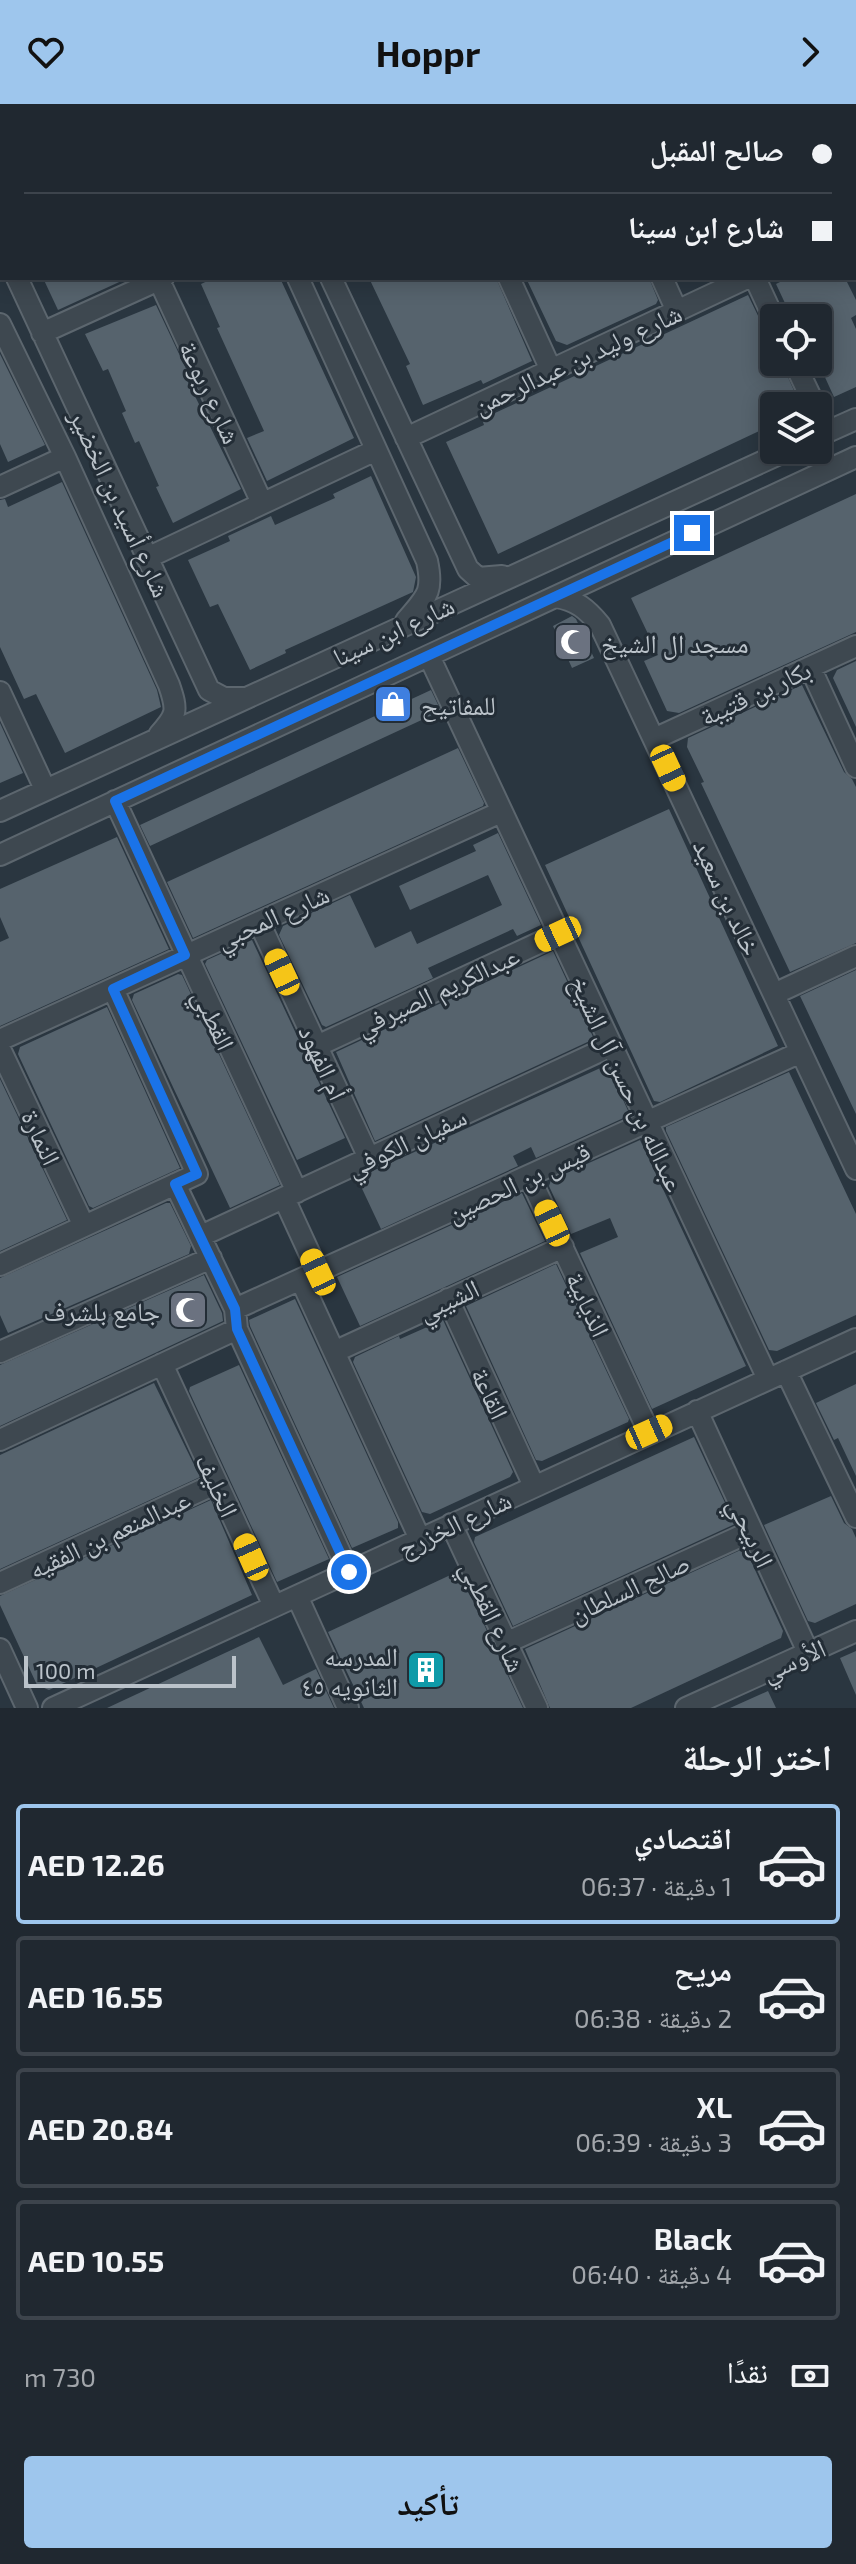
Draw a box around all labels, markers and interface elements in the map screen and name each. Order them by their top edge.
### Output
icon: heart [24,30,68,74]
icon: forward [788,30,832,74]
text: Hoppr [376,31,480,74]
text: صالح المقبل [650,131,784,167]
text: شارع ابن سينا [628,208,784,244]
street label: شارع وليد بن عبدالرحمن [468,296,687,422]
map controls [760,304,832,464]
button: locate [760,304,832,376]
street label: شارع ربوعة [172,336,248,449]
button: layers [760,392,832,464]
street label: شارع أسيد بن الخضير [62,403,178,603]
route end [674,515,710,551]
street label: شارع ابن سينا [327,588,459,673]
mosque icon: مسجد ال الشيخ [552,621,594,663]
place label: مسجد ال الشيخ [601,627,749,661]
street label: بكار بن قتيبة [695,653,816,733]
shop icon: للمفاتيح [372,683,414,725]
place label: للمفاتيح [421,689,496,723]
car [647,741,689,795]
street label: خالد بن سعيد [686,834,768,961]
street label: شارع المحبي [211,877,336,961]
car [531,913,585,955]
street label: عبدالكريم الصيرفي [351,939,526,1047]
car [261,945,303,999]
street label: عبدالله بن حسن آل الشيخ [562,970,692,1197]
street label: القطبي [182,984,242,1057]
street label: أم الفهود [290,1020,355,1106]
street label: سفيان الكوفي [341,1100,474,1188]
street label: النمارة [16,1104,68,1170]
street label: قيس بن الحصين [441,1134,595,1230]
car [531,1196,573,1250]
car [297,1245,339,1299]
street label: الذيابية [560,1267,617,1342]
street label: الشيبي [413,1271,486,1333]
mosque icon: جامع بلشرف [167,1289,209,1331]
place label: جامع بلشرف [44,1295,160,1329]
street label: القاعة [466,1362,516,1424]
car [622,1411,676,1453]
street label: الخليف [190,1449,246,1522]
street label: عبدالمنعم بن الفقيه [23,1482,196,1587]
street label: شارع الخزرج [392,1483,516,1564]
street label: الربيحي [716,1492,782,1575]
car [230,1530,272,1584]
street label: صالح السلطان [564,1546,695,1631]
route start [331,1554,367,1590]
street label: شارع القطبي [449,1556,533,1679]
street label: الأوسي [756,1631,833,1693]
place label: المدرسه الثانويه ٤٥ [301,1640,398,1702]
building icon: المدرسه الثانويه ٤٥ [405,1649,447,1691]
scale bar [24,1652,236,1688]
text: 100 m [36,1657,95,1683]
text: اختر الرحلة [682,1734,832,1777]
text: اقتصادي [634,1819,732,1855]
icon: car [756,1828,828,1900]
text: AED 12.26 [28,1846,165,1882]
text: 1 دقيقة · 06:37 [581,1870,732,1901]
text: مريح [674,1951,732,1987]
icon: car [756,1960,828,2032]
text: AED 16.55 [28,1978,163,2014]
text: 2 دقيقة · 06:38 [574,2002,732,2033]
text: XL [697,2088,732,2124]
icon: car [756,2092,828,2164]
text: AED 20.84 [28,2110,173,2146]
text: 3 دقيقة · 06:39 [575,2126,732,2157]
text: Black [654,2220,732,2256]
icon: car [756,2224,828,2296]
text: AED 10.55 [28,2242,164,2278]
text: 4 دقيقة · 06:40 [571,2258,732,2289]
text: نقدًا [727,2353,768,2389]
icon: cash [788,2354,832,2398]
text: 730 m [24,2361,96,2392]
button: تأكيد [24,2456,832,2548]

